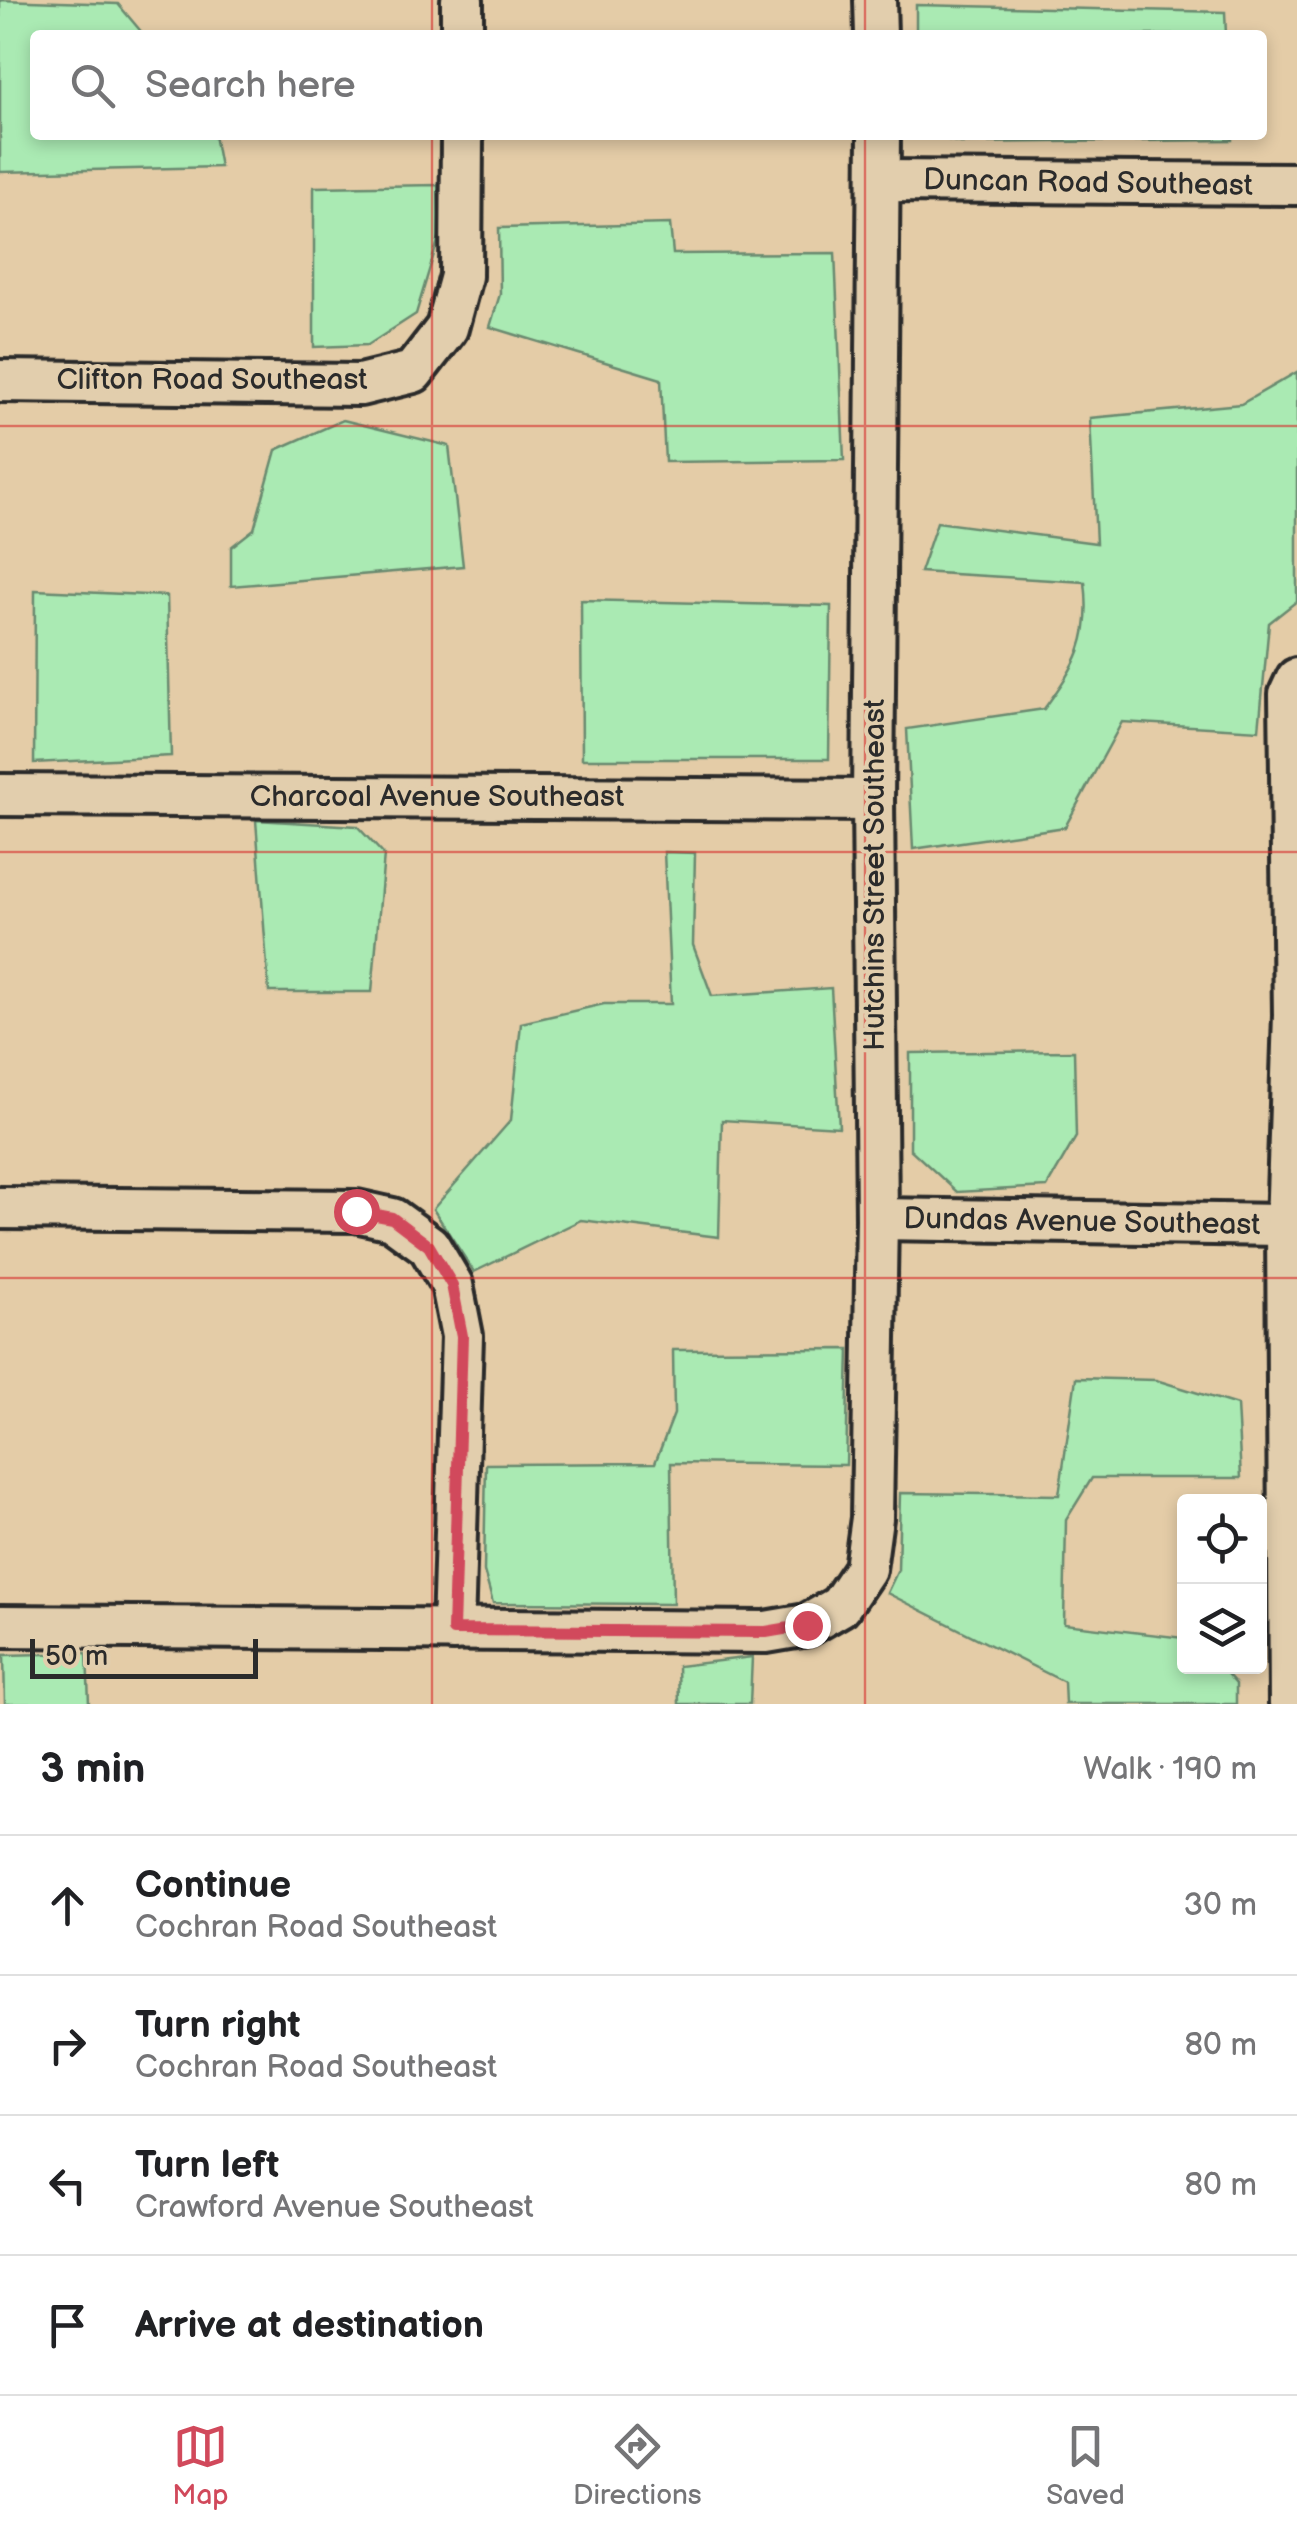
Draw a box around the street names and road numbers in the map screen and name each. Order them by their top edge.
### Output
street label: Duncan Road Southeast [923,162,1253,204]
street label: Clifton Road Southeast [57,362,367,398]
street label: Hutchins Street Southeast [857,699,893,1051]
street label: Charcoal Avenue Southeast [250,779,624,815]
street label: Dundas Avenue Southeast [903,1201,1261,1243]

